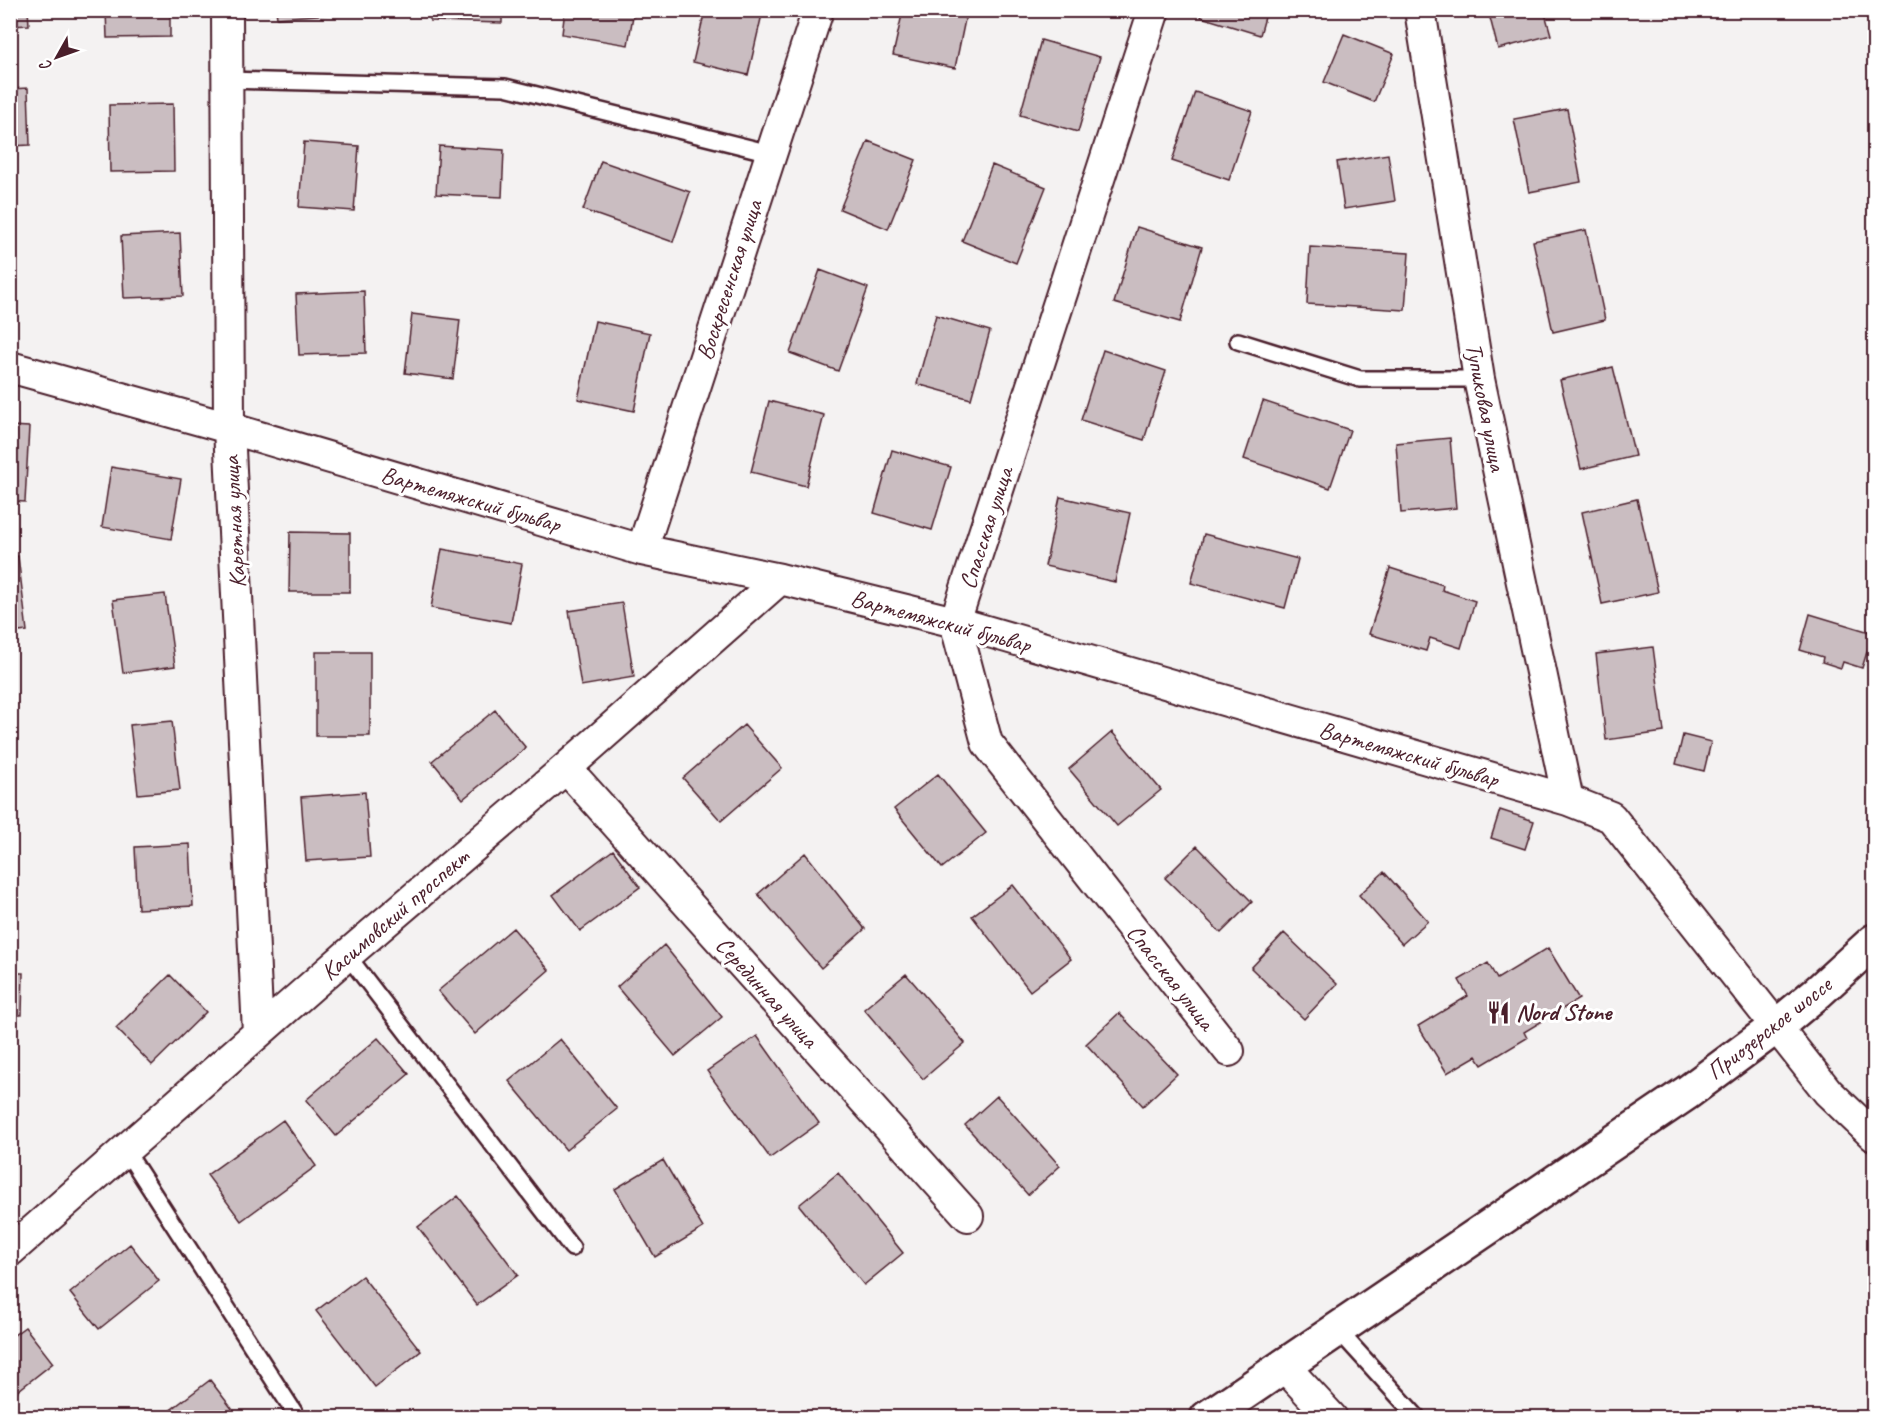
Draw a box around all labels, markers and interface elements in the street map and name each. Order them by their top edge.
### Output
north arrow [27,27,87,87]
text: С [35,55,56,75]
street label: Воскресенская улица [689,195,769,364]
street label: Тупиковая улица [1459,340,1513,475]
street label: Каретная улица [215,454,252,589]
street label: Вартемяжский бульвар [378,459,566,539]
street label: Спасская улица [952,461,1020,593]
street label: Вартемяжский бульвар [848,583,1036,660]
street label: Вартемяжский бульвар [1316,714,1504,794]
street label: Касимовский проспект [314,841,476,987]
street label: Спасская улица [1120,918,1223,1038]
street label: Серединная улица [709,930,826,1055]
street label: Приозерское шоссе [1700,968,1839,1086]
place label: Nord Stone [1516,997,1613,1027]
restaurant icon: Nord Stone [1485,999,1511,1025]

